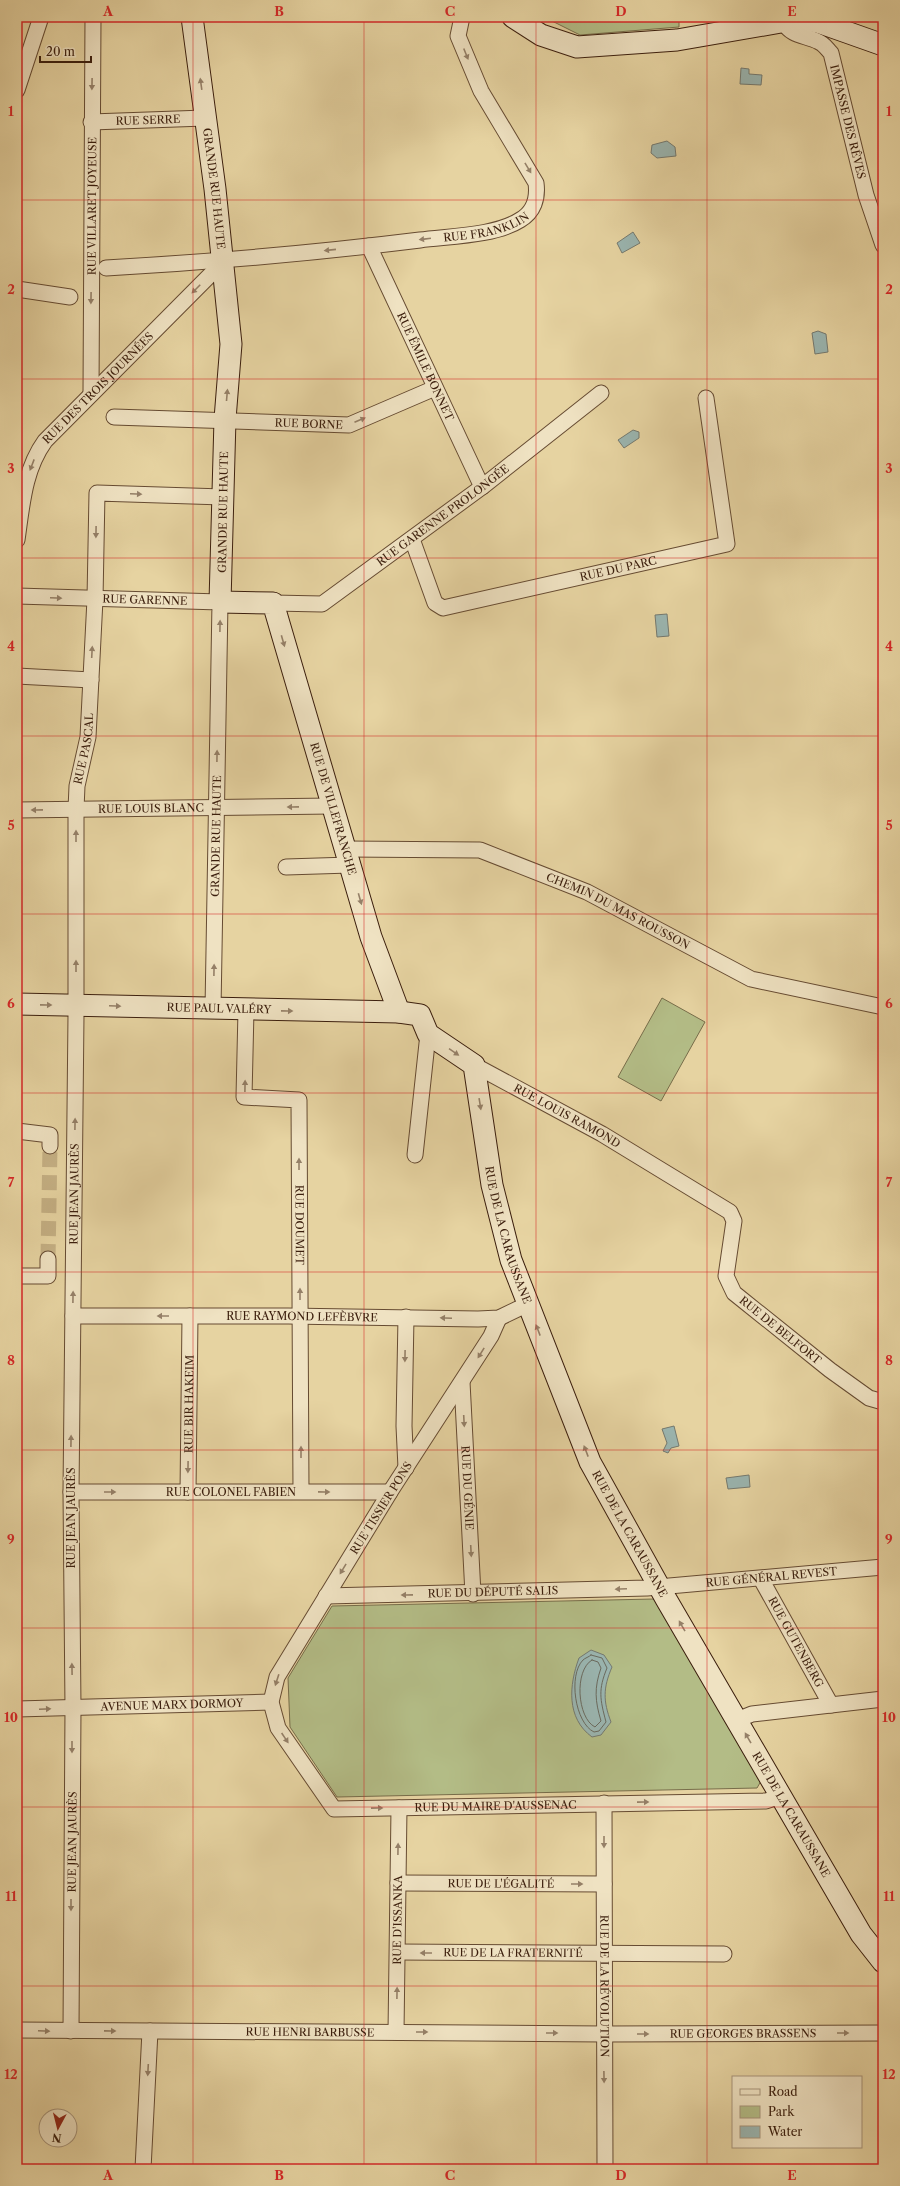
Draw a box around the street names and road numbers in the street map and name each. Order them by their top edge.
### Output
street label: IMPASSE DES RÊVES [827,63,869,180]
street label: RUE SERRE [115,112,181,128]
street label: GRANDE RUE HAUTE [200,127,228,250]
street label: RUE VILLARET JOYEUSE [85,136,99,275]
street label: RUE FRANKLIN [443,209,532,245]
street label: RUE ÉMILE BONNET [394,310,457,424]
street label: RUE DES TROIS JOURNÉES [39,329,156,447]
street label: RUE BORNE [274,415,344,432]
street label: GRANDE RUE HAUTE [215,451,231,573]
street label: RUE GARENNE PROLONGÉE [374,461,512,569]
street label: RUE DU PARC [578,553,658,584]
street label: RUE GARENNE [102,592,188,608]
street label: RUE PASCAL [71,712,96,786]
street label: RUE DE VILLEFRANCHE [307,741,360,877]
street label: GRANDE RUE HAUTE [208,775,224,897]
street label: RUE LOUIS BLANC [98,801,204,816]
street label: CHEMIN DU MAS ROUSSON [544,870,692,952]
street label: RUE PAUL VALÉRY [166,1000,272,1016]
street label: RUE LOUIS RAMOND [511,1081,623,1151]
street label: RUE JEAN JAURÈS [67,1143,82,1245]
street label: RUE DE LA CARAUSSANE [482,1165,535,1306]
street label: RUE DOUMET [292,1185,307,1266]
street label: RUE DE BELFORT [737,1293,825,1368]
street label: RUE RAYMOND LEFÈBVRE [226,1309,378,1324]
street label: RUE BIR HAKEIM [181,1355,197,1453]
street label: RUE DU GÉNIE [458,1445,477,1531]
street label: RUE TISSIER PONS [347,1459,415,1557]
street label: RUE JEAN JAURÈS [64,1467,78,1569]
street label: RUE DE LA CARAUSSANE [589,1468,671,1600]
street label: RUE COLONEL FABIEN [166,1485,296,1499]
street label: RUE GÉNÉRAL REVEST [705,1564,839,1590]
street label: RUE DU DÉPUTÉ SALIS [427,1583,558,1600]
street label: RUE GUTENBERG [765,1594,827,1690]
street label: AVENUE MARX DORMOY [99,1696,244,1714]
street label: RUE DE LA CARAUSSANE [749,1749,834,1880]
street label: RUE JEAN JAURÈS [65,1791,79,1893]
street label: RUE DU MAIRE D'AUSSENAC [414,1798,577,1815]
street label: RUE D'ISSANKA [390,1874,405,1965]
street label: RUE DE L'ÉGALITÉ [448,1876,555,1891]
street label: RUE DE LA RÉVOLUTION [597,1915,612,2057]
street label: RUE DE LA FRATERNITÉ [443,1945,583,1960]
street label: RUE HENRI BARBUSSE [246,2025,375,2039]
street label: RUE GEORGES BRASSENS [670,2026,816,2041]

